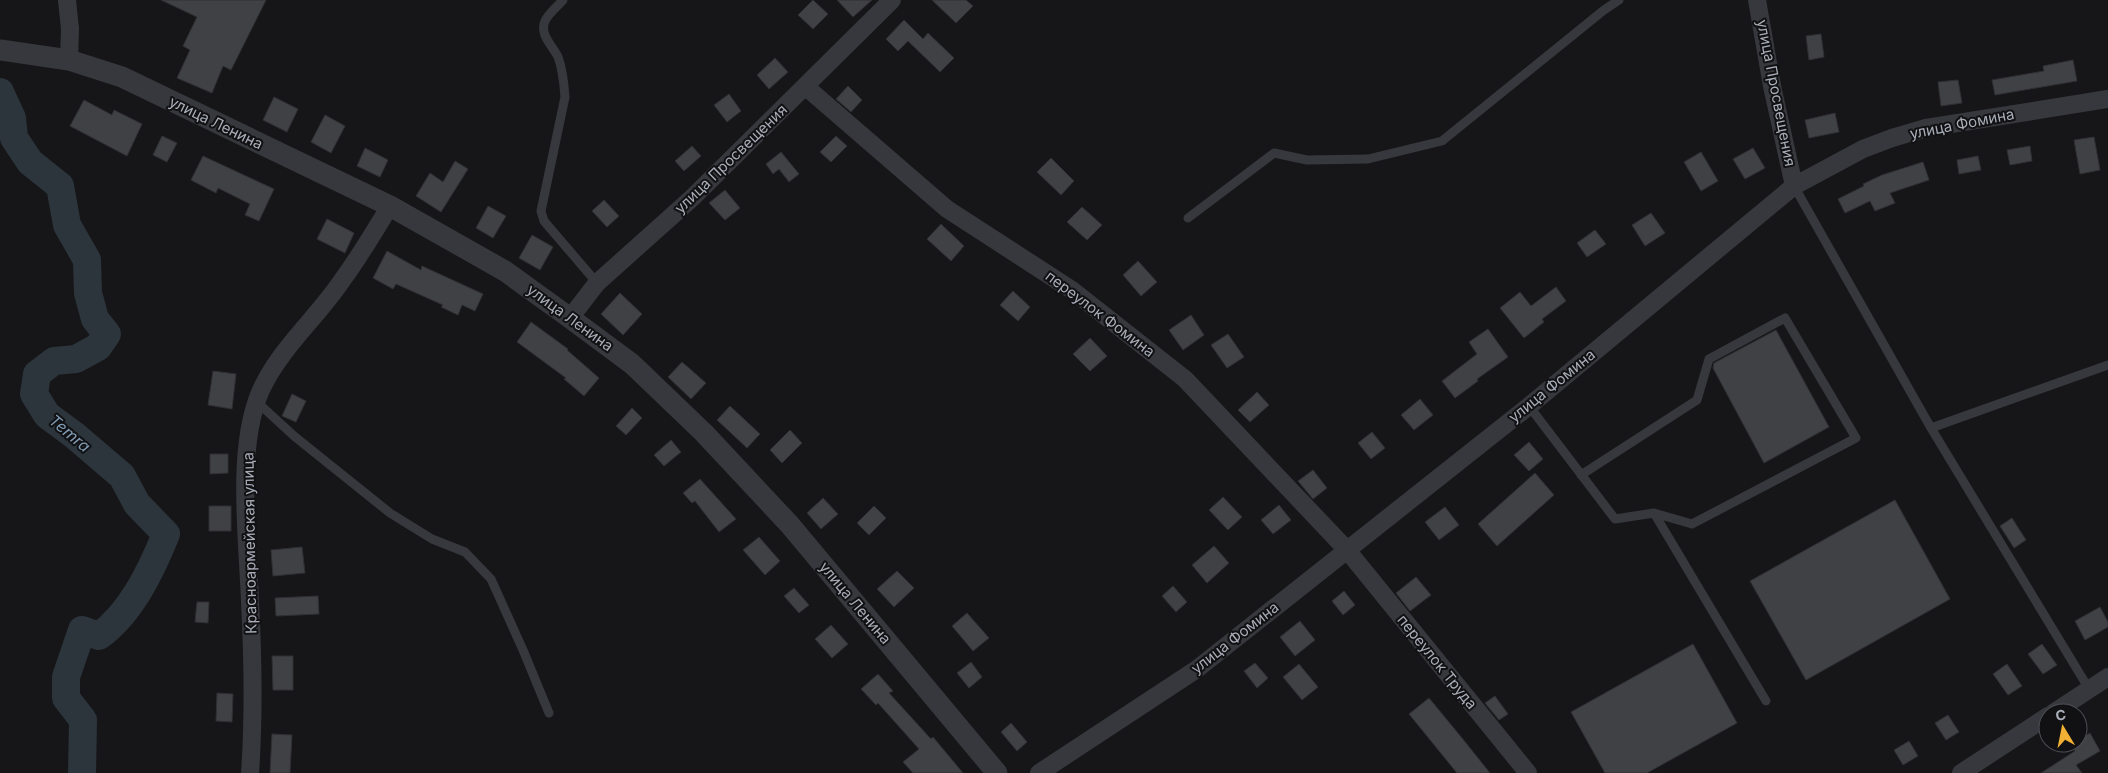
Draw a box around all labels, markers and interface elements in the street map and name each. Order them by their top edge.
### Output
street label: улица Просвещения [1753,18,1800,168]
street label: улица Ленина [166,92,266,153]
street label: улица Просвещения [670,100,791,217]
street label: улица Фомина [1908,104,2016,143]
street label: переулок Фомина [1042,266,1159,361]
street label: улица Ленина [524,280,617,355]
street label: улица Фомина [1505,345,1599,426]
water label: Temra [45,410,95,456]
street label: Красноармейская улица [238,452,261,634]
street label: улица Ленина [815,558,895,648]
street label: улица Фомина [1187,597,1282,678]
street label: переулок Труда [1393,611,1481,713]
north arrow [2038,703,2088,753]
text: С [2054,705,2067,724]

